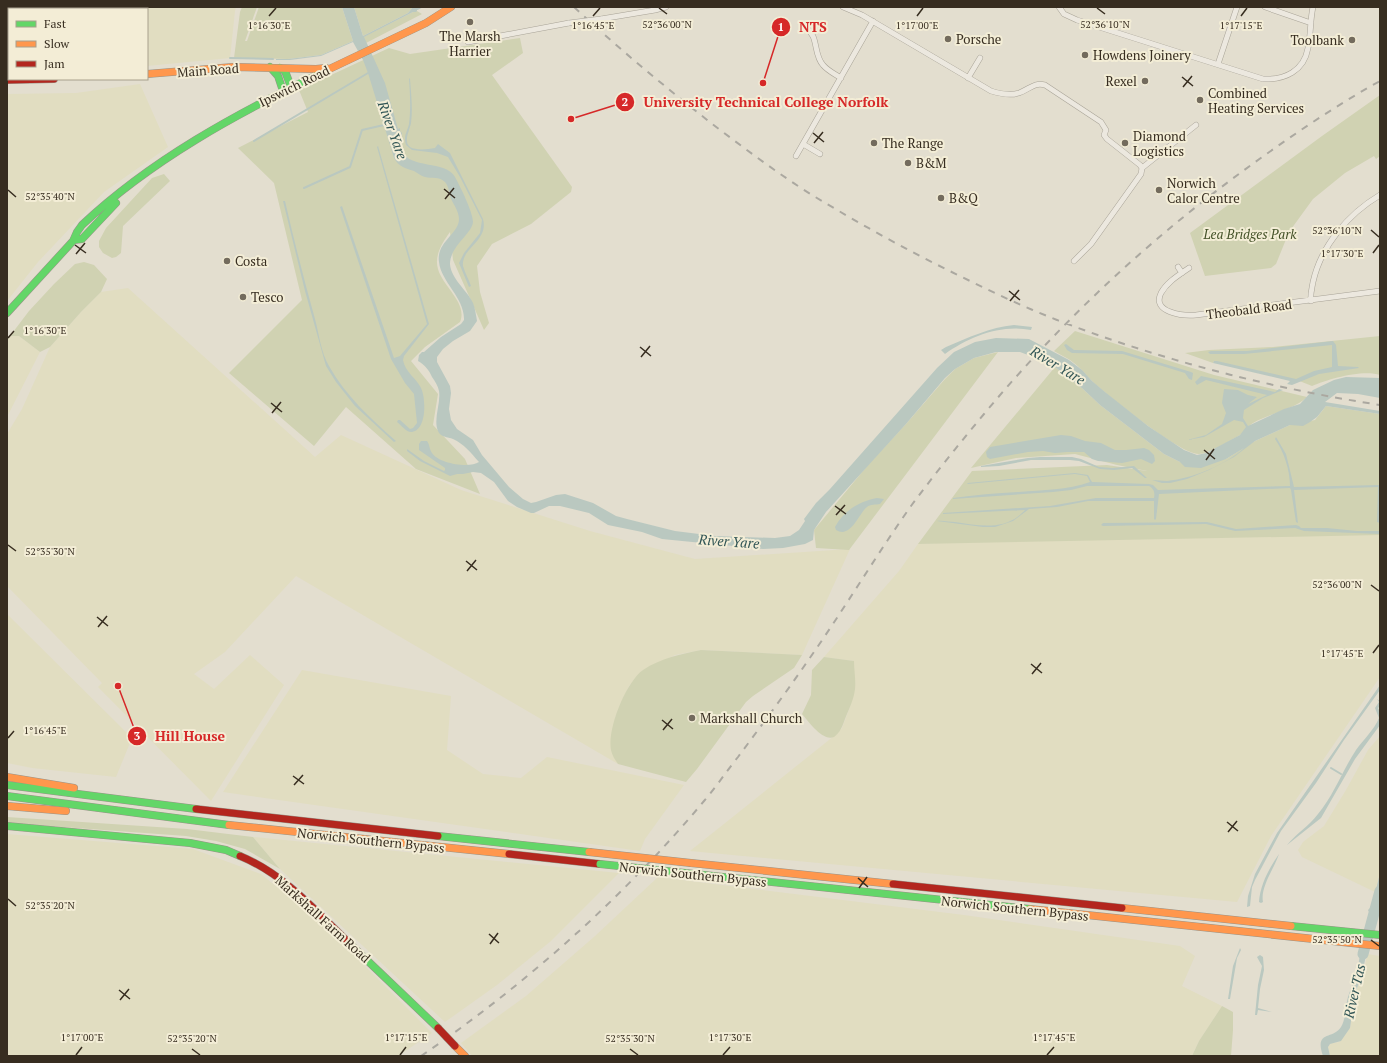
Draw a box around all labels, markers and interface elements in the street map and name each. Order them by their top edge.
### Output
legend [8,8,148,80]
callout: NTS [771,14,835,40]
text: Fast [44,16,67,31]
marker: The Marsh Harrier [465,17,475,27]
text: NTS [799,17,827,36]
text: 52°36'00"N [642,18,692,31]
text: 52°36'10"N [1080,18,1130,31]
text: 1°16'30"E [248,19,291,32]
text: 1°16'45"E [572,19,615,32]
text: 1 [778,19,784,34]
text: 1°17'00"E [896,19,939,32]
text: 1°17'15"E [1220,19,1263,32]
place label: The Marsh Harrier [439,27,501,60]
place label: Porsche [956,30,1001,48]
place label: Toolbank [1290,31,1344,49]
marker: Porsche [943,34,953,44]
marker: Toolbank [1347,35,1357,45]
text: Slow [44,36,70,51]
place label: Howdens Joinery [1093,46,1191,64]
marker: Howdens Joinery [1080,50,1090,60]
text: Jam [44,56,65,71]
street label: Main Road [177,59,239,81]
street label: Ipswich Road [256,61,332,111]
place label: Rexel [1106,72,1137,90]
marker: Rexel [1140,76,1150,86]
place label: Combined Heating Services [1208,84,1304,117]
callout: University Technical College Norfolk [615,89,896,115]
text: University Technical College Norfolk [644,92,889,111]
text: 2 [622,94,629,109]
marker: Combined Heating Services [1195,95,1205,105]
water label: River Yare [373,97,413,163]
place label: Diamond Logistics [1133,127,1186,160]
place label: The Range [882,134,943,152]
marker: The Range [869,138,879,148]
marker: Diamond Logistics [1120,138,1130,148]
place label: B&M [916,154,947,172]
marker: B&M [903,158,913,168]
place label: Norwich Calor Centre [1167,174,1240,207]
marker: Norwich Calor Centre [1154,185,1164,195]
place label: B&Q [949,189,978,207]
text: 52°35'40"N [25,190,75,203]
marker: B&Q [936,193,946,203]
text: 52°36'10"N [1312,224,1362,237]
park label: Lea Bridges Park [1203,225,1297,243]
text: 1°17'30"E [1321,247,1364,260]
place label: Costa [235,252,268,270]
marker: Costa [222,256,232,266]
place label: Tesco [251,288,283,306]
marker: Tesco [238,292,248,302]
street label: Theobald Road [1205,295,1293,323]
text: 1°16'30"E [24,324,67,337]
water label: River Yare [1026,341,1090,389]
water label: River Yare [697,529,761,553]
text: 52°35'30"N [25,545,75,558]
text: 52°36'00"N [1312,578,1362,591]
text: 1°17'45"E [1321,647,1364,660]
place label: Markshall Church [700,709,803,727]
marker: Markshall Church [687,713,697,723]
callout: Hill House [127,723,233,749]
text: 1°16'45"E [24,724,67,737]
text: Hill House [155,726,226,745]
text: 3 [134,728,141,743]
street label: Norwich Southern Bypass [296,823,446,857]
street label: Norwich Southern Bypass [618,857,768,891]
street label: Markshall Farm Road [272,871,374,967]
street label: Norwich Southern Bypass [940,891,1090,925]
text: 52°35'20"N [25,899,75,912]
text: 52°35'50"N [1312,933,1362,946]
water label: River Tas [1338,962,1370,1021]
text: 1°17'00"E [61,1031,104,1044]
text: 1°17'15"E [385,1031,428,1044]
text: 1°17'30"E [709,1031,752,1044]
text: 1°17'45"E [1033,1031,1076,1044]
text: 52°35'20"N [167,1032,217,1045]
text: 52°35'30"N [605,1032,655,1045]

